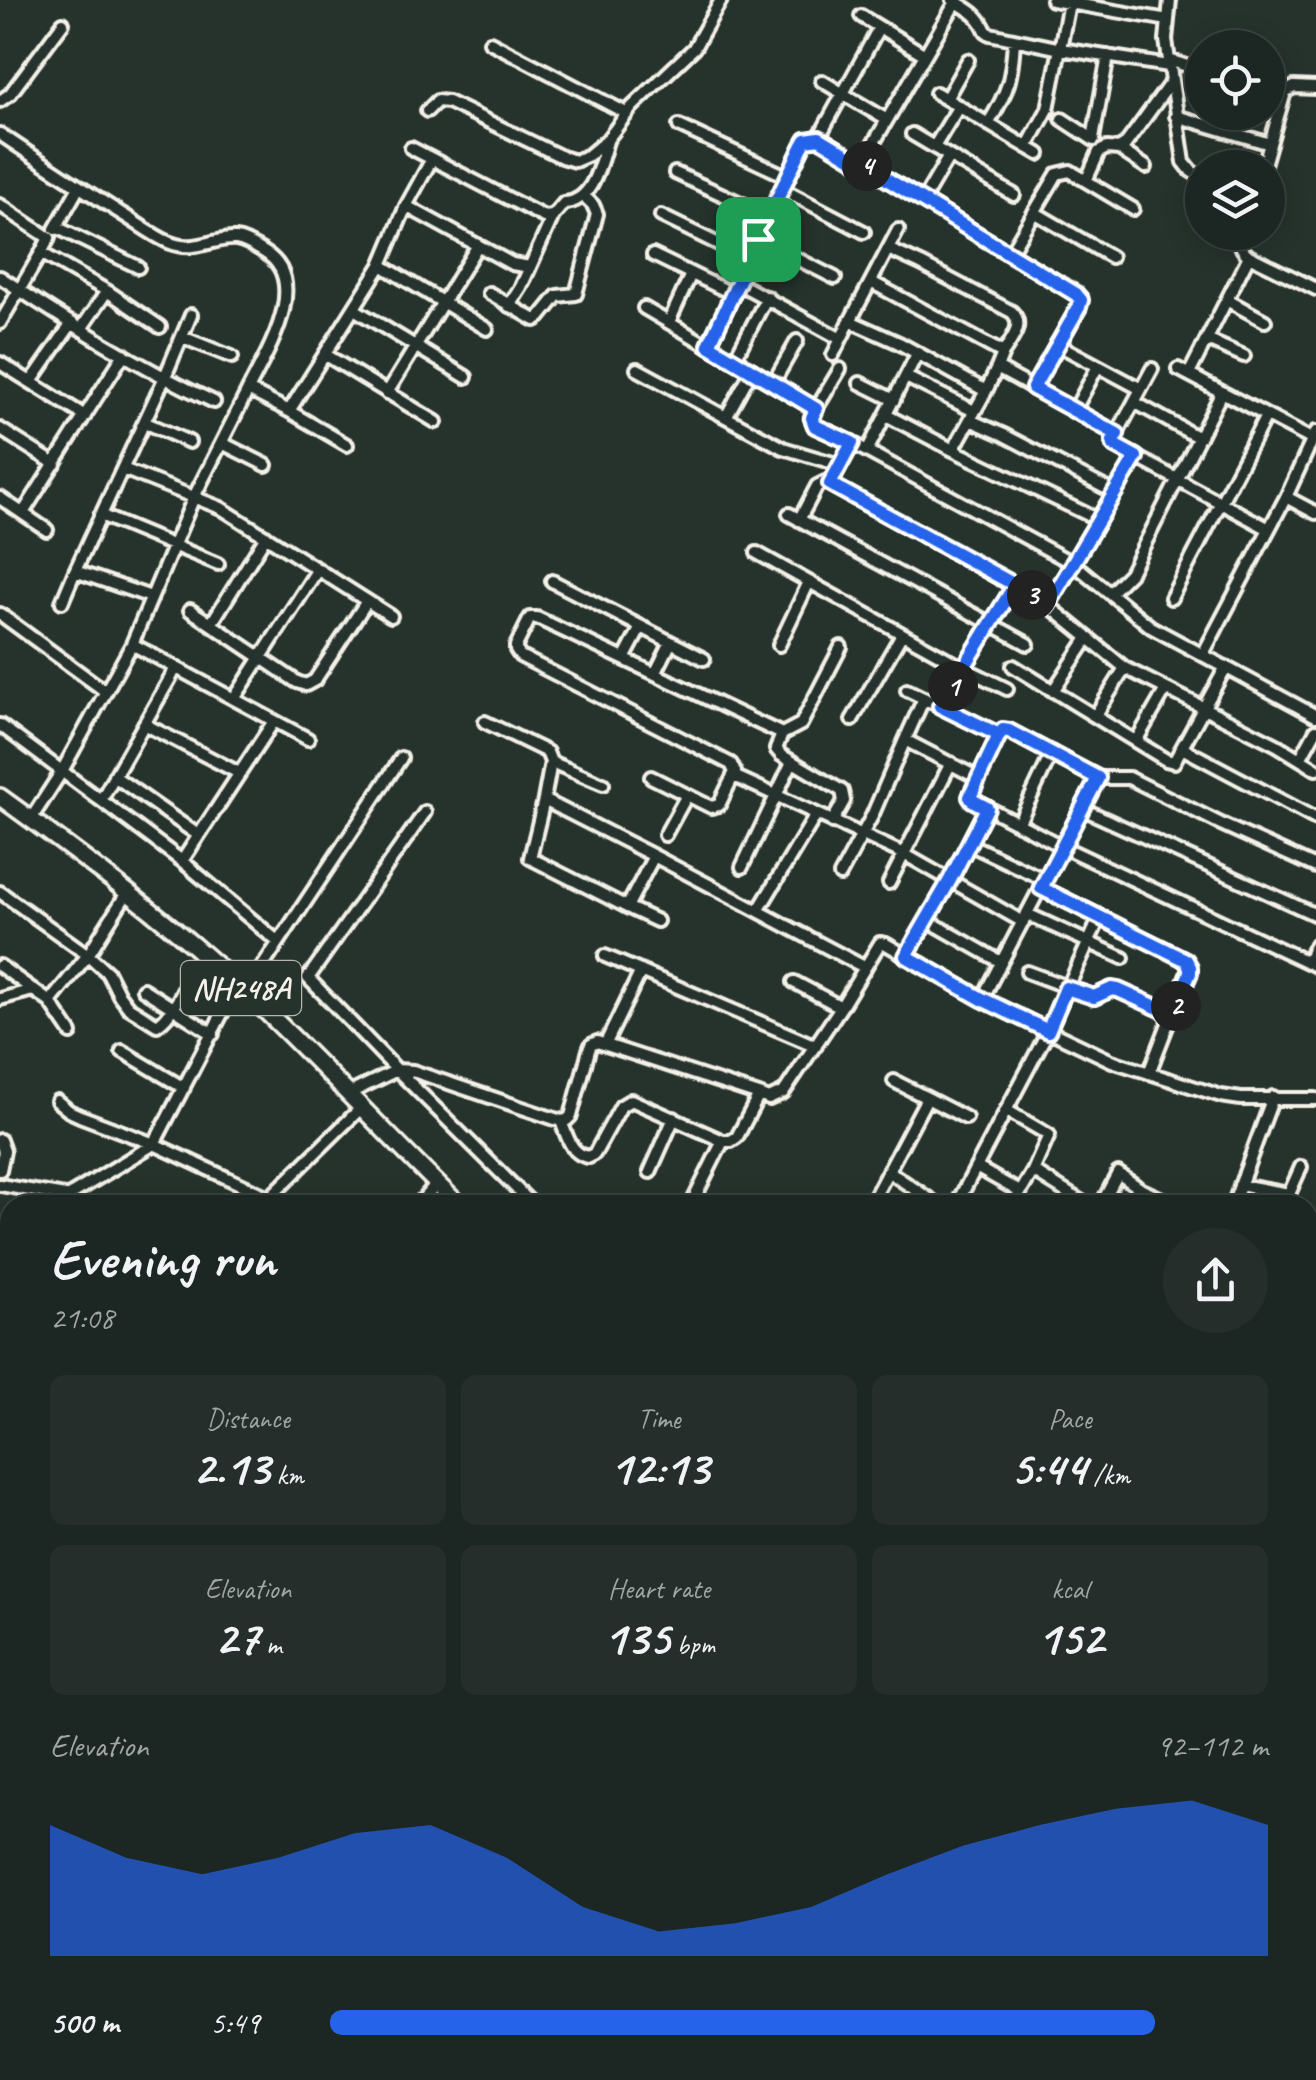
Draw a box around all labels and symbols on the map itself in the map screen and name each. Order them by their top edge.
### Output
pin: 4 [842,141,892,191]
pin [716,197,801,282]
pin: 3 [1007,570,1057,620]
pin: 1 [928,661,978,711]
road number: NH248A [181,961,301,1015]
pin: 2 [1151,981,1201,1031]

